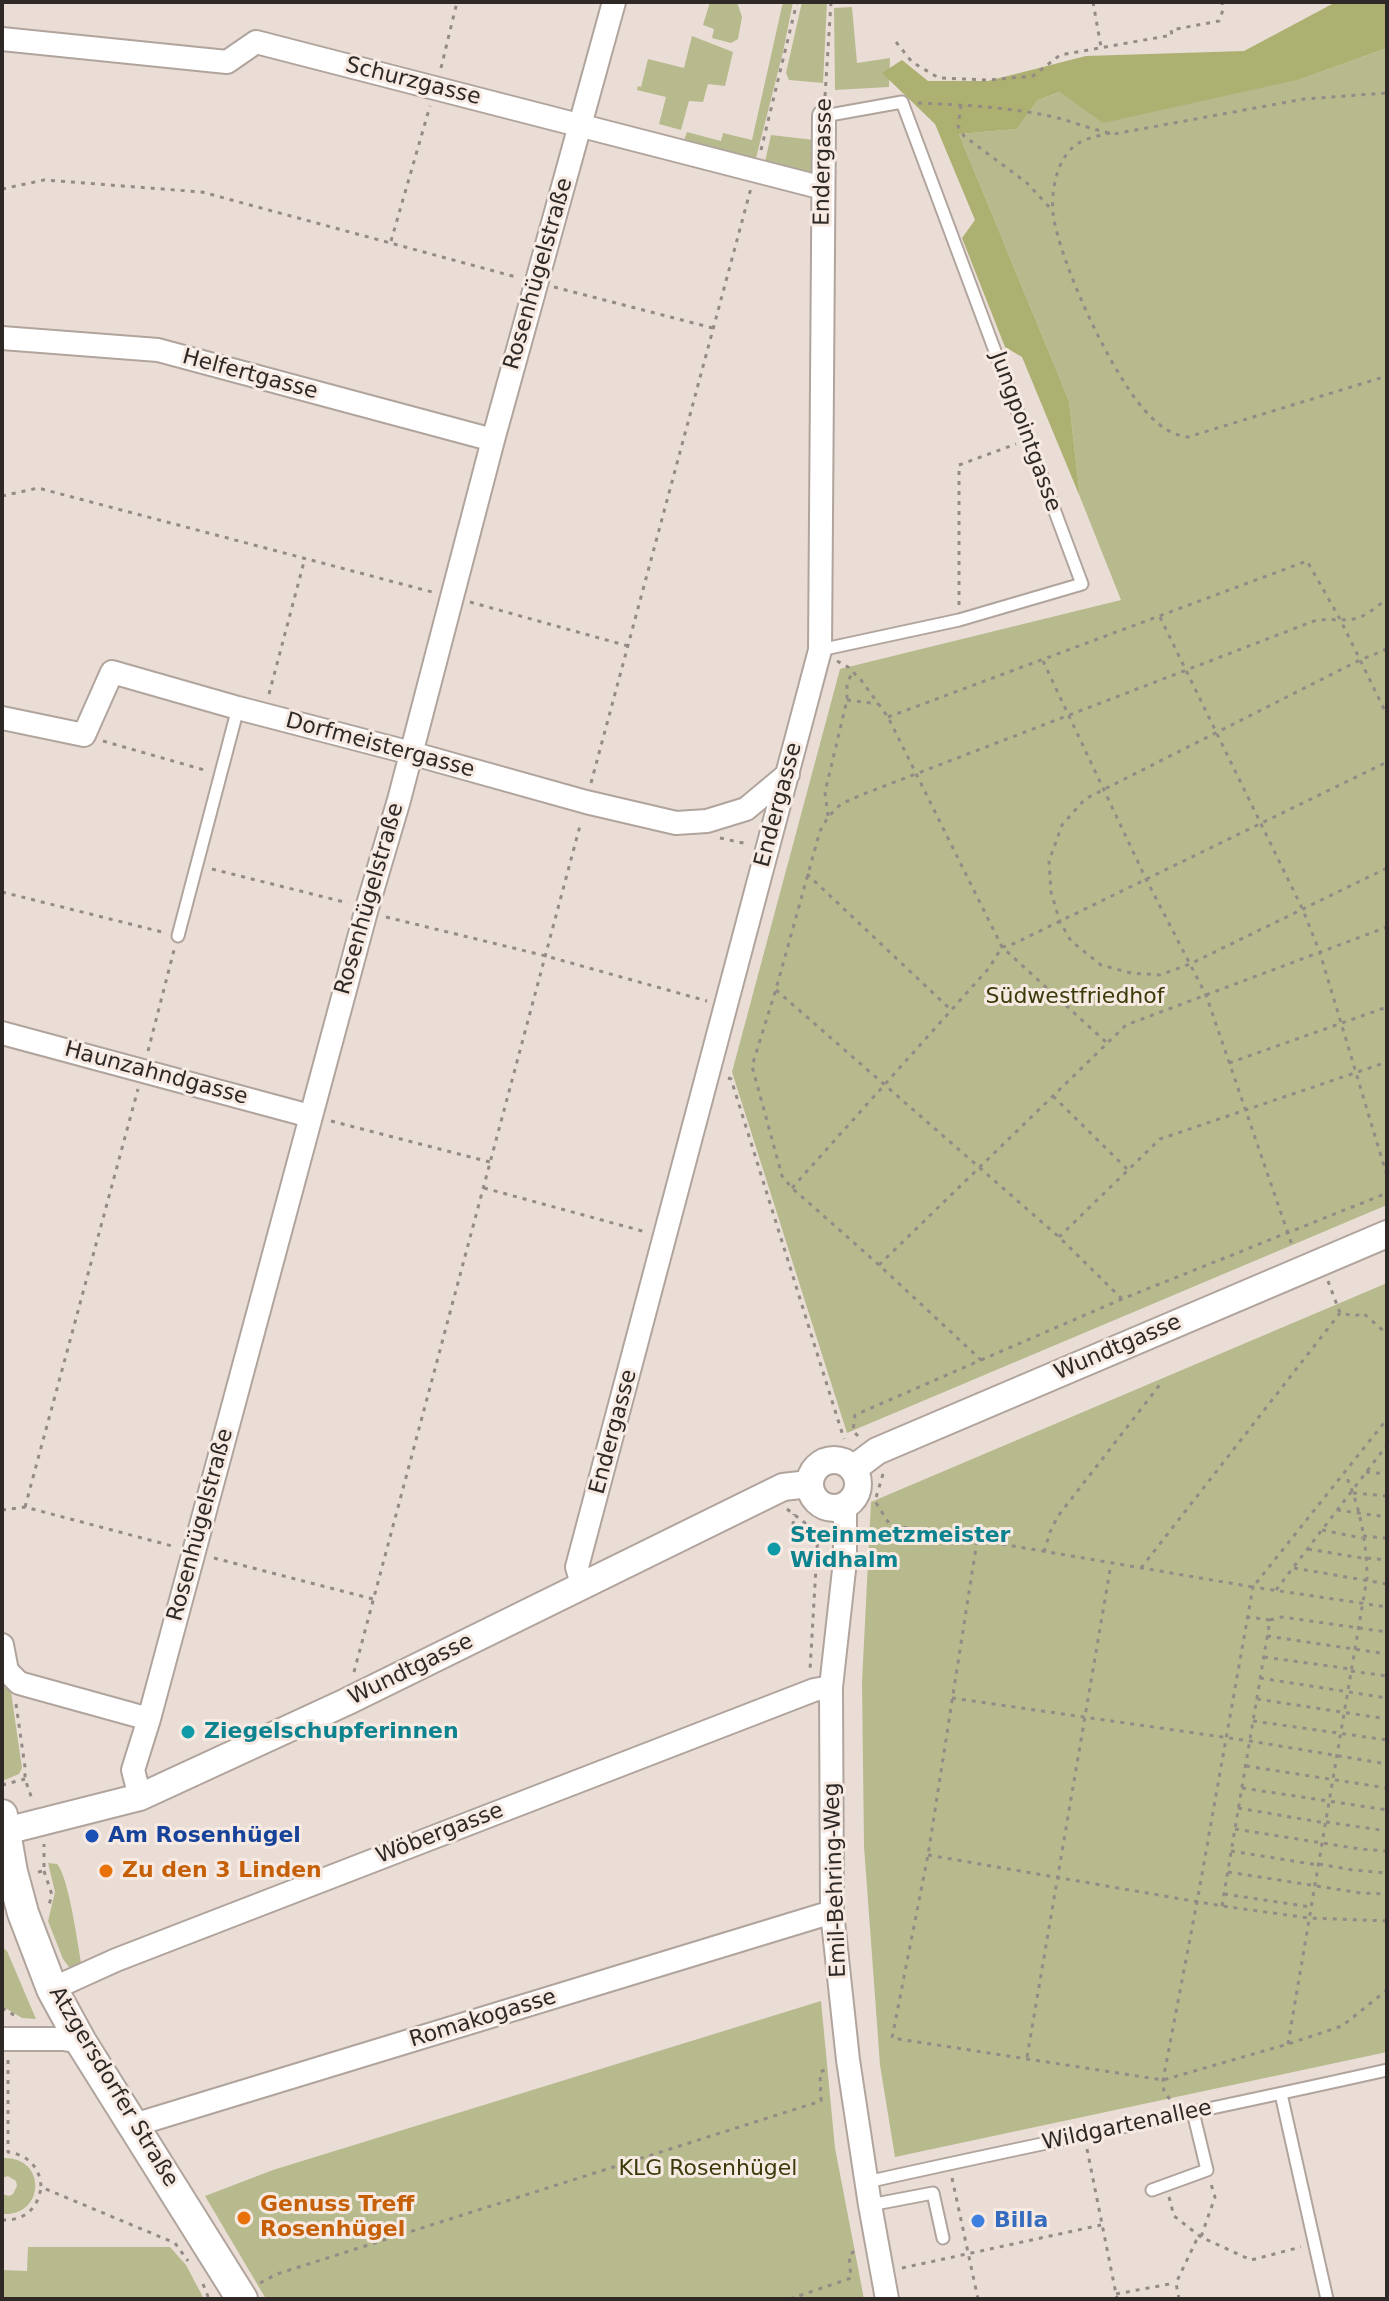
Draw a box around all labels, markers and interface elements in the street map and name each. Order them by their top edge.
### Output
street label: Schurzgasse [343,52,483,112]
street label: Endergasse [810,98,838,226]
street label: Rosenhügelstraße [499,175,579,373]
street label: Helfertgasse [179,344,321,406]
street label: Jungpointgasse [984,348,1066,516]
street label: Dorfmeistergasse [283,708,477,784]
street label: Endergasse [750,740,808,870]
street label: Rosenhügelstraße [330,800,410,998]
park label: Südwestfriedhof [985,984,1165,1010]
street label: Haunzahndgasse [61,1037,251,1111]
street label: Wundtgasse [1051,1309,1185,1387]
street label: Endergasse [585,1367,643,1497]
street label: Rosenhügelstraße [163,1426,239,1624]
place label: Steinmetzmeister Widhalm [790,1523,1010,1574]
marker: Steinmetzmeister Widhalm [765,1540,783,1558]
street label: Wundtgasse [344,1628,478,1712]
place label: Ziegelschupferinnen [204,1719,459,1745]
marker: Ziegelschupferinnen [179,1723,197,1741]
street label: Emil-Behring-Weg [819,1782,853,1978]
street label: Wöbergasse [373,1798,507,1870]
place label: Am Rosenhügel [108,1823,301,1849]
marker: Am Rosenhügel [83,1827,101,1845]
place label: Zu den 3 Linden [122,1858,322,1884]
marker: Zu den 3 Linden [97,1862,115,1880]
street label: Atzgersdorfer Straße [43,1982,183,2192]
street label: Romakogasse [406,1984,560,2054]
street label: Wildgartenallee [1040,2095,1214,2157]
park label: KLG Rosenhügel [619,2156,797,2182]
place label: Genuss Treff Rosenhügel [260,2192,414,2244]
place label: Billa [994,2208,1048,2234]
marker: Genuss Treff Rosenhügel [235,2209,253,2227]
marker: Billa [969,2212,987,2230]

